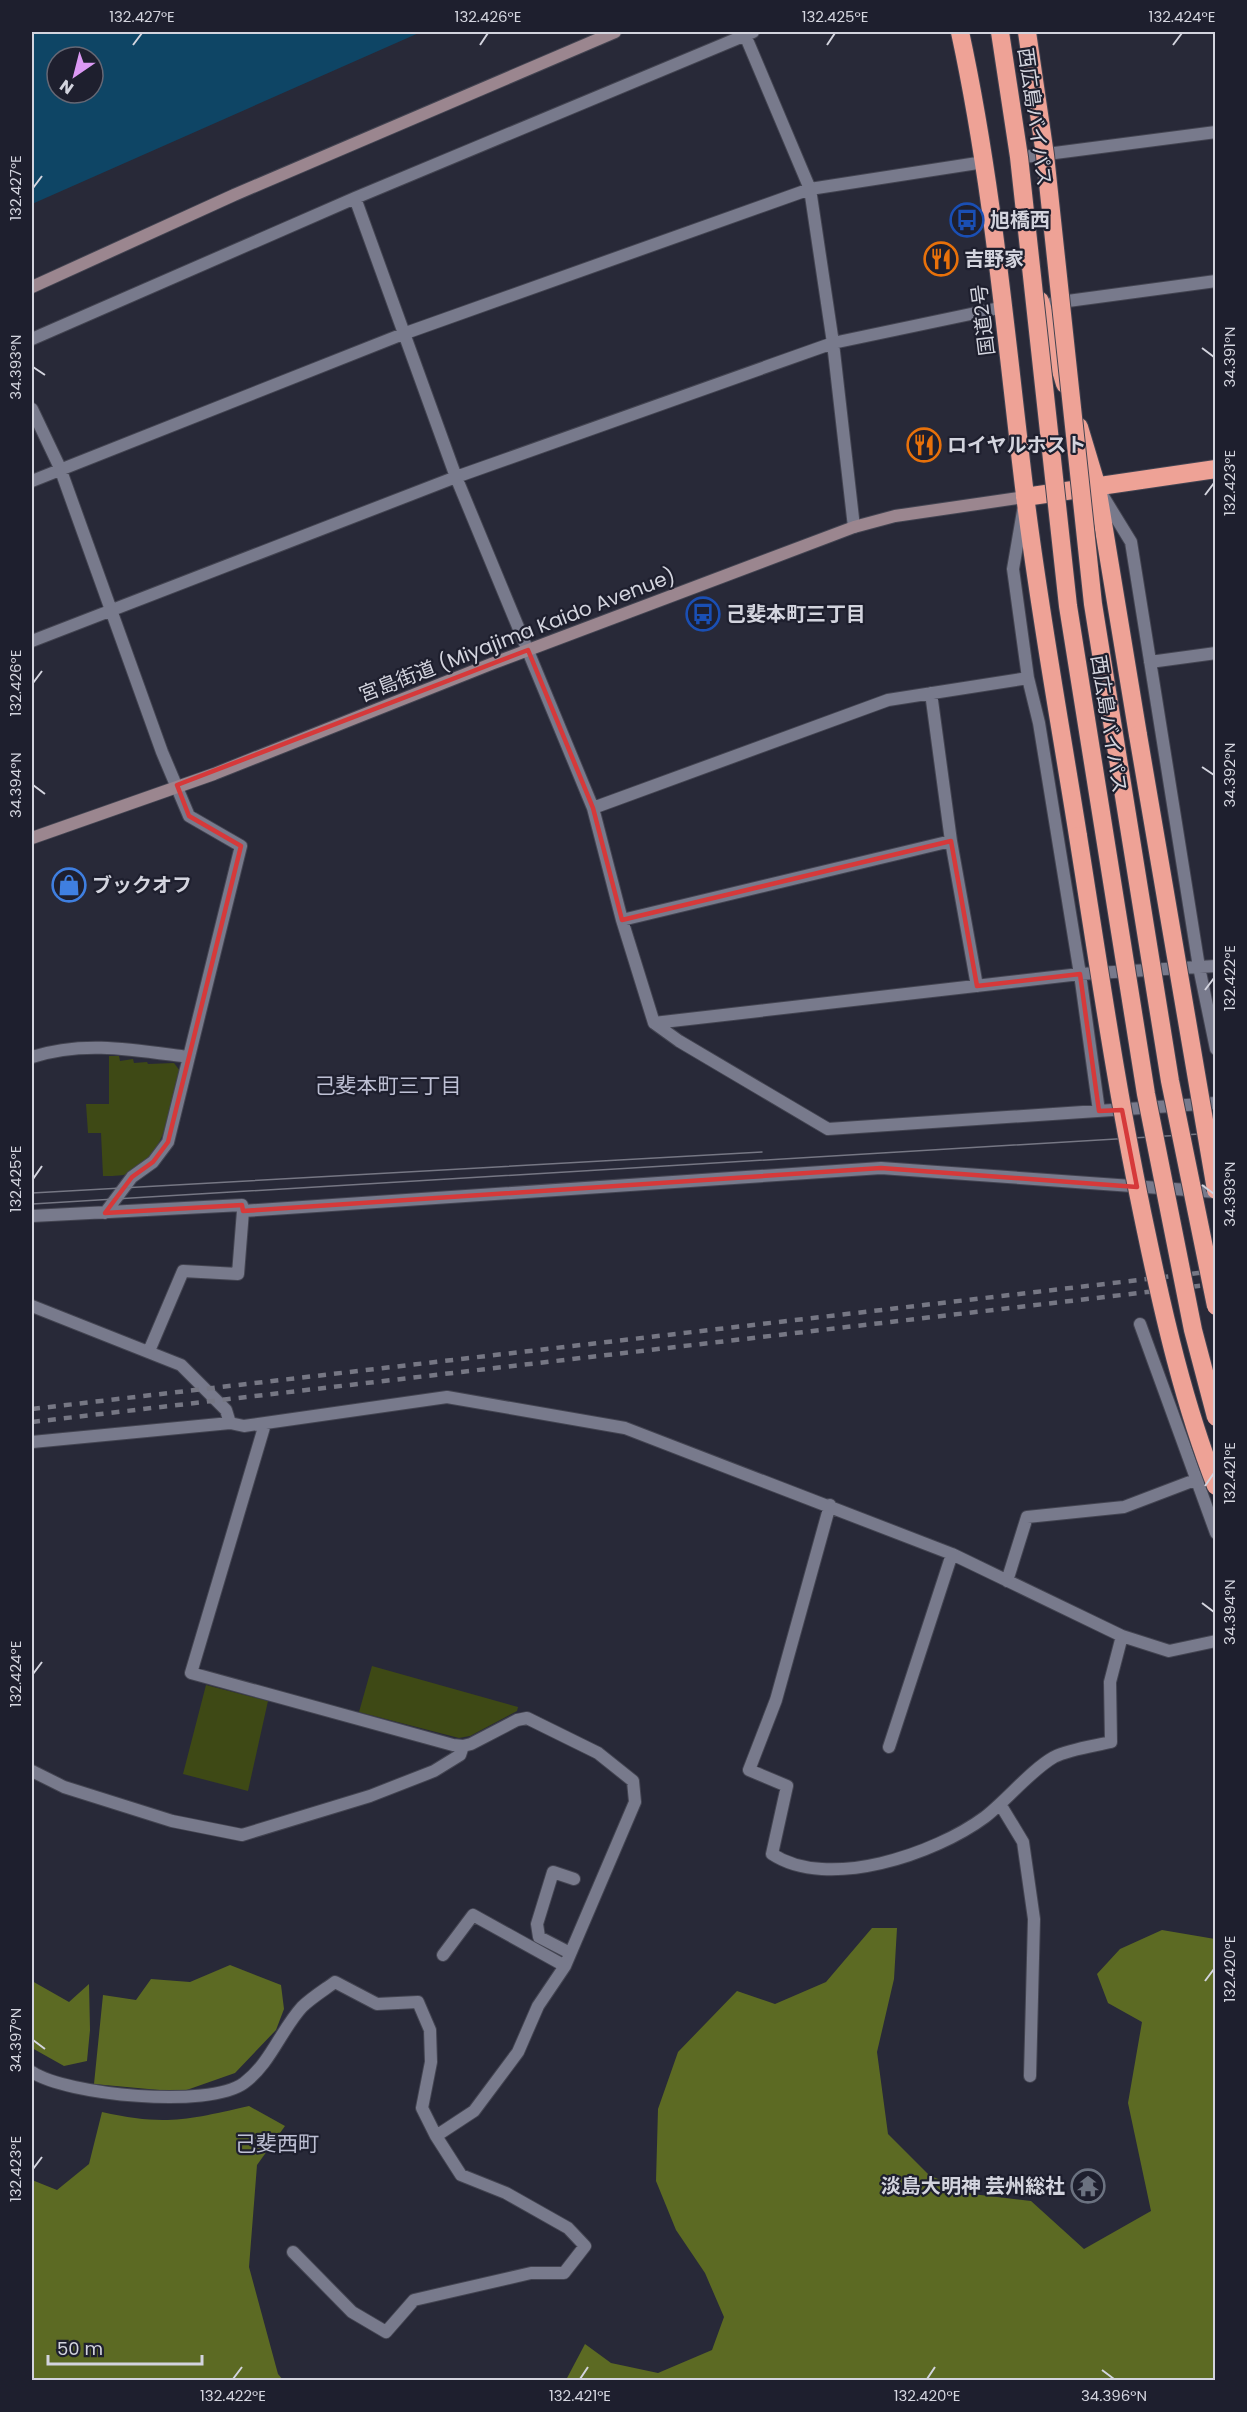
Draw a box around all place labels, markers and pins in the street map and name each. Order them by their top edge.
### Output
bus stop icon: 旭橋西 [949,202,985,238]
place label: 旭橋西 [990,206,1050,234]
restaurant icon: 吉野家 [923,241,959,277]
place label: 吉野家 [964,245,1024,273]
restaurant icon: ロイヤルホスト [906,427,942,463]
place label: ロイヤルホスト [947,431,1086,459]
bus stop icon: 己斐本町三丁目 [685,596,721,632]
place label: 己斐本町三丁目 [726,600,866,628]
shop icon: ブックオフ [51,867,87,903]
place label: ブックオフ [92,871,192,899]
temple icon: 淡島大明神 芸州総社 [1070,2168,1106,2204]
place label: 淡島大明神 芸州総社 [881,2172,1065,2200]

